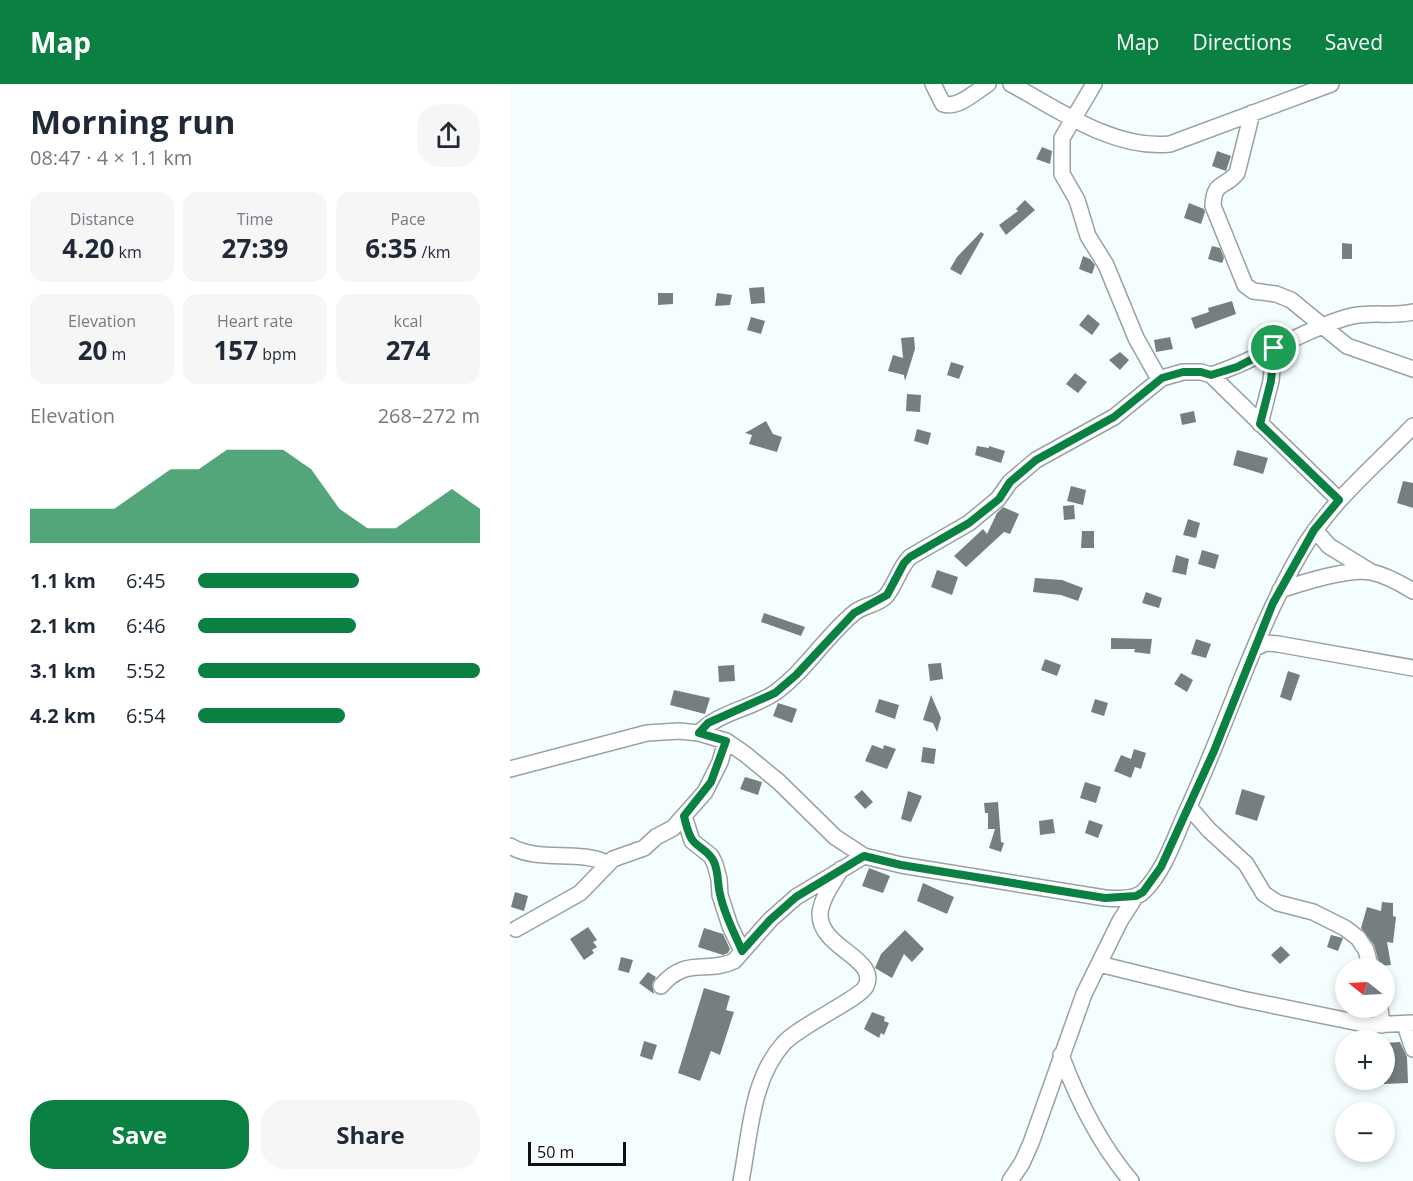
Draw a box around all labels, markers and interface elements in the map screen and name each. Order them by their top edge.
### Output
text: Map [30,23,91,61]
text: Map [1116,28,1159,56]
text: Directions [1192,28,1292,56]
text: Saved [1325,28,1383,56]
text: Morning run [30,99,236,144]
button: share [417,104,480,167]
text: 08:47 · 4 × 1.1 km [30,144,192,171]
text: Distance [70,208,134,230]
text: Time [237,208,273,230]
text: Pace [390,208,426,230]
text: 4.20 [62,230,114,266]
text: 27:39 [222,230,288,266]
text: 6:35 [365,230,417,266]
text: km [114,241,142,263]
text: /km [417,241,451,263]
text: Elevation [68,310,136,332]
text: Heart rate [217,310,293,332]
text: kcal [394,310,423,332]
pin [1248,322,1299,373]
icon: arrive [1257,331,1290,364]
text: 20 [78,332,107,368]
text: 157 [213,332,258,368]
text: 274 [386,332,430,368]
text: m [107,343,126,365]
text: bpm [258,343,297,365]
text: Elevation [30,402,115,429]
text: 268–272 m [378,402,480,429]
text: 1.1 km [30,567,96,594]
text: 6:45 [126,567,166,594]
text: 2.1 km [30,612,96,639]
text: 6:46 [126,612,166,639]
text: 3.1 km [30,657,96,684]
text: 5:52 [126,657,166,684]
text: 4.2 km [30,702,96,729]
text: 6:54 [126,702,166,729]
north arrow [1335,958,1395,1018]
map controls [1335,958,1395,1162]
button: + [1335,1030,1395,1090]
button: Save [30,1100,249,1169]
button: Share [261,1100,480,1169]
button: − [1335,1102,1395,1162]
scale bar [528,1139,626,1166]
text: 50 m [537,1141,574,1163]

